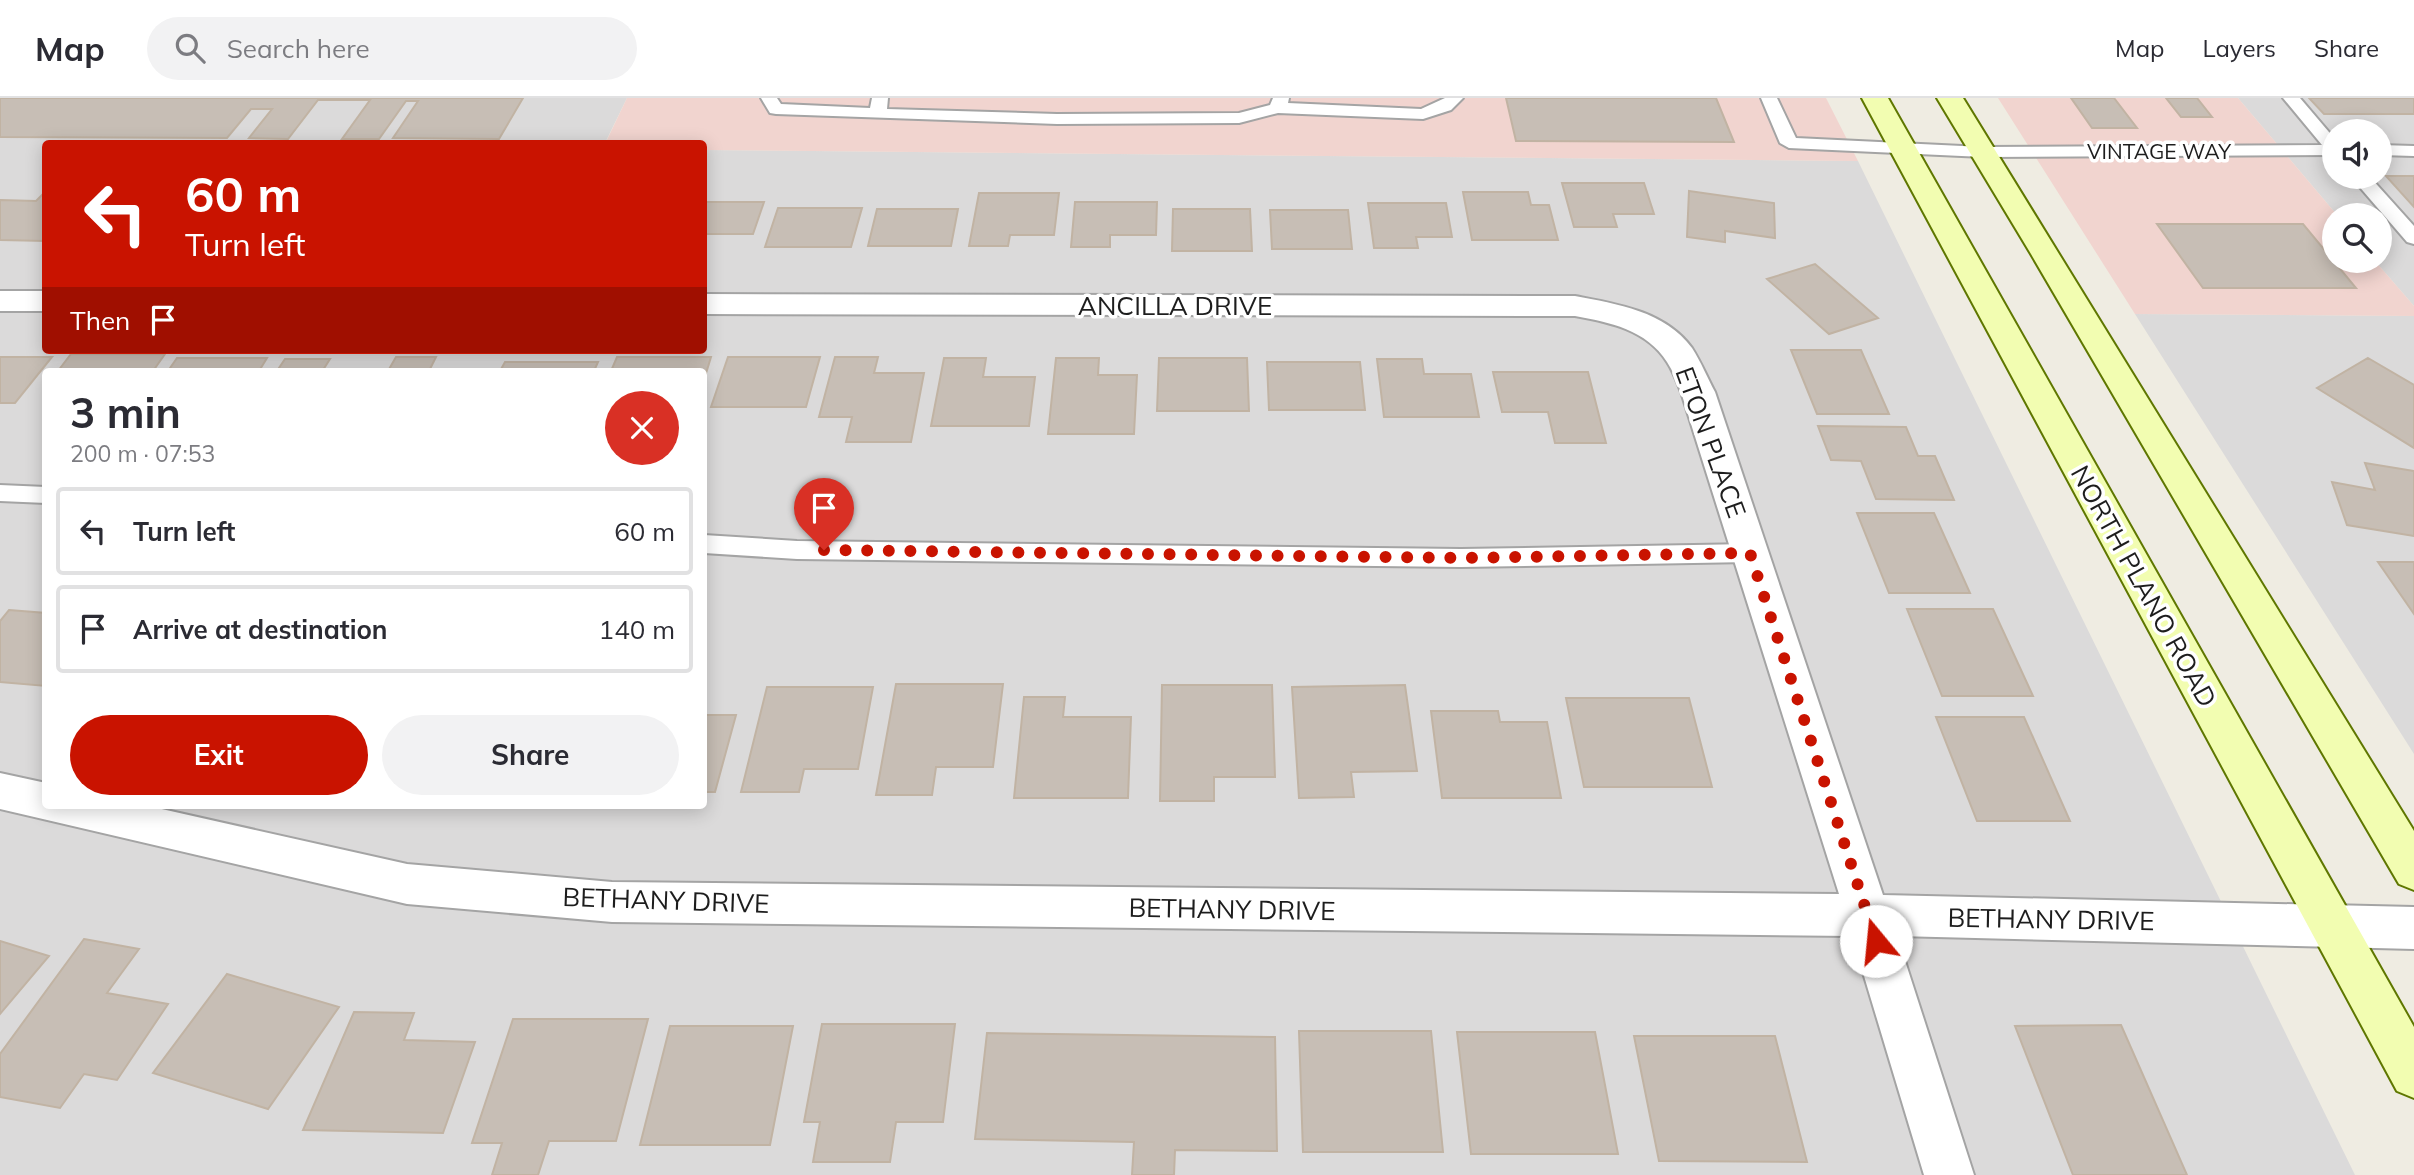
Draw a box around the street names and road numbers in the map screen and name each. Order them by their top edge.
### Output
street label: VINTAGE WAY [2087,138,2231,164]
street label: ANCILLA DRIVE [1078,289,1272,322]
street label: ETON PLACE [1668,362,1754,522]
street label: NORTH PLANO ROAD [2064,459,2224,713]
street label: BETHANY DRIVE [562,880,770,920]
street label: BETHANY DRIVE [1128,891,1336,927]
street label: BETHANY DRIVE [1947,901,2155,937]

